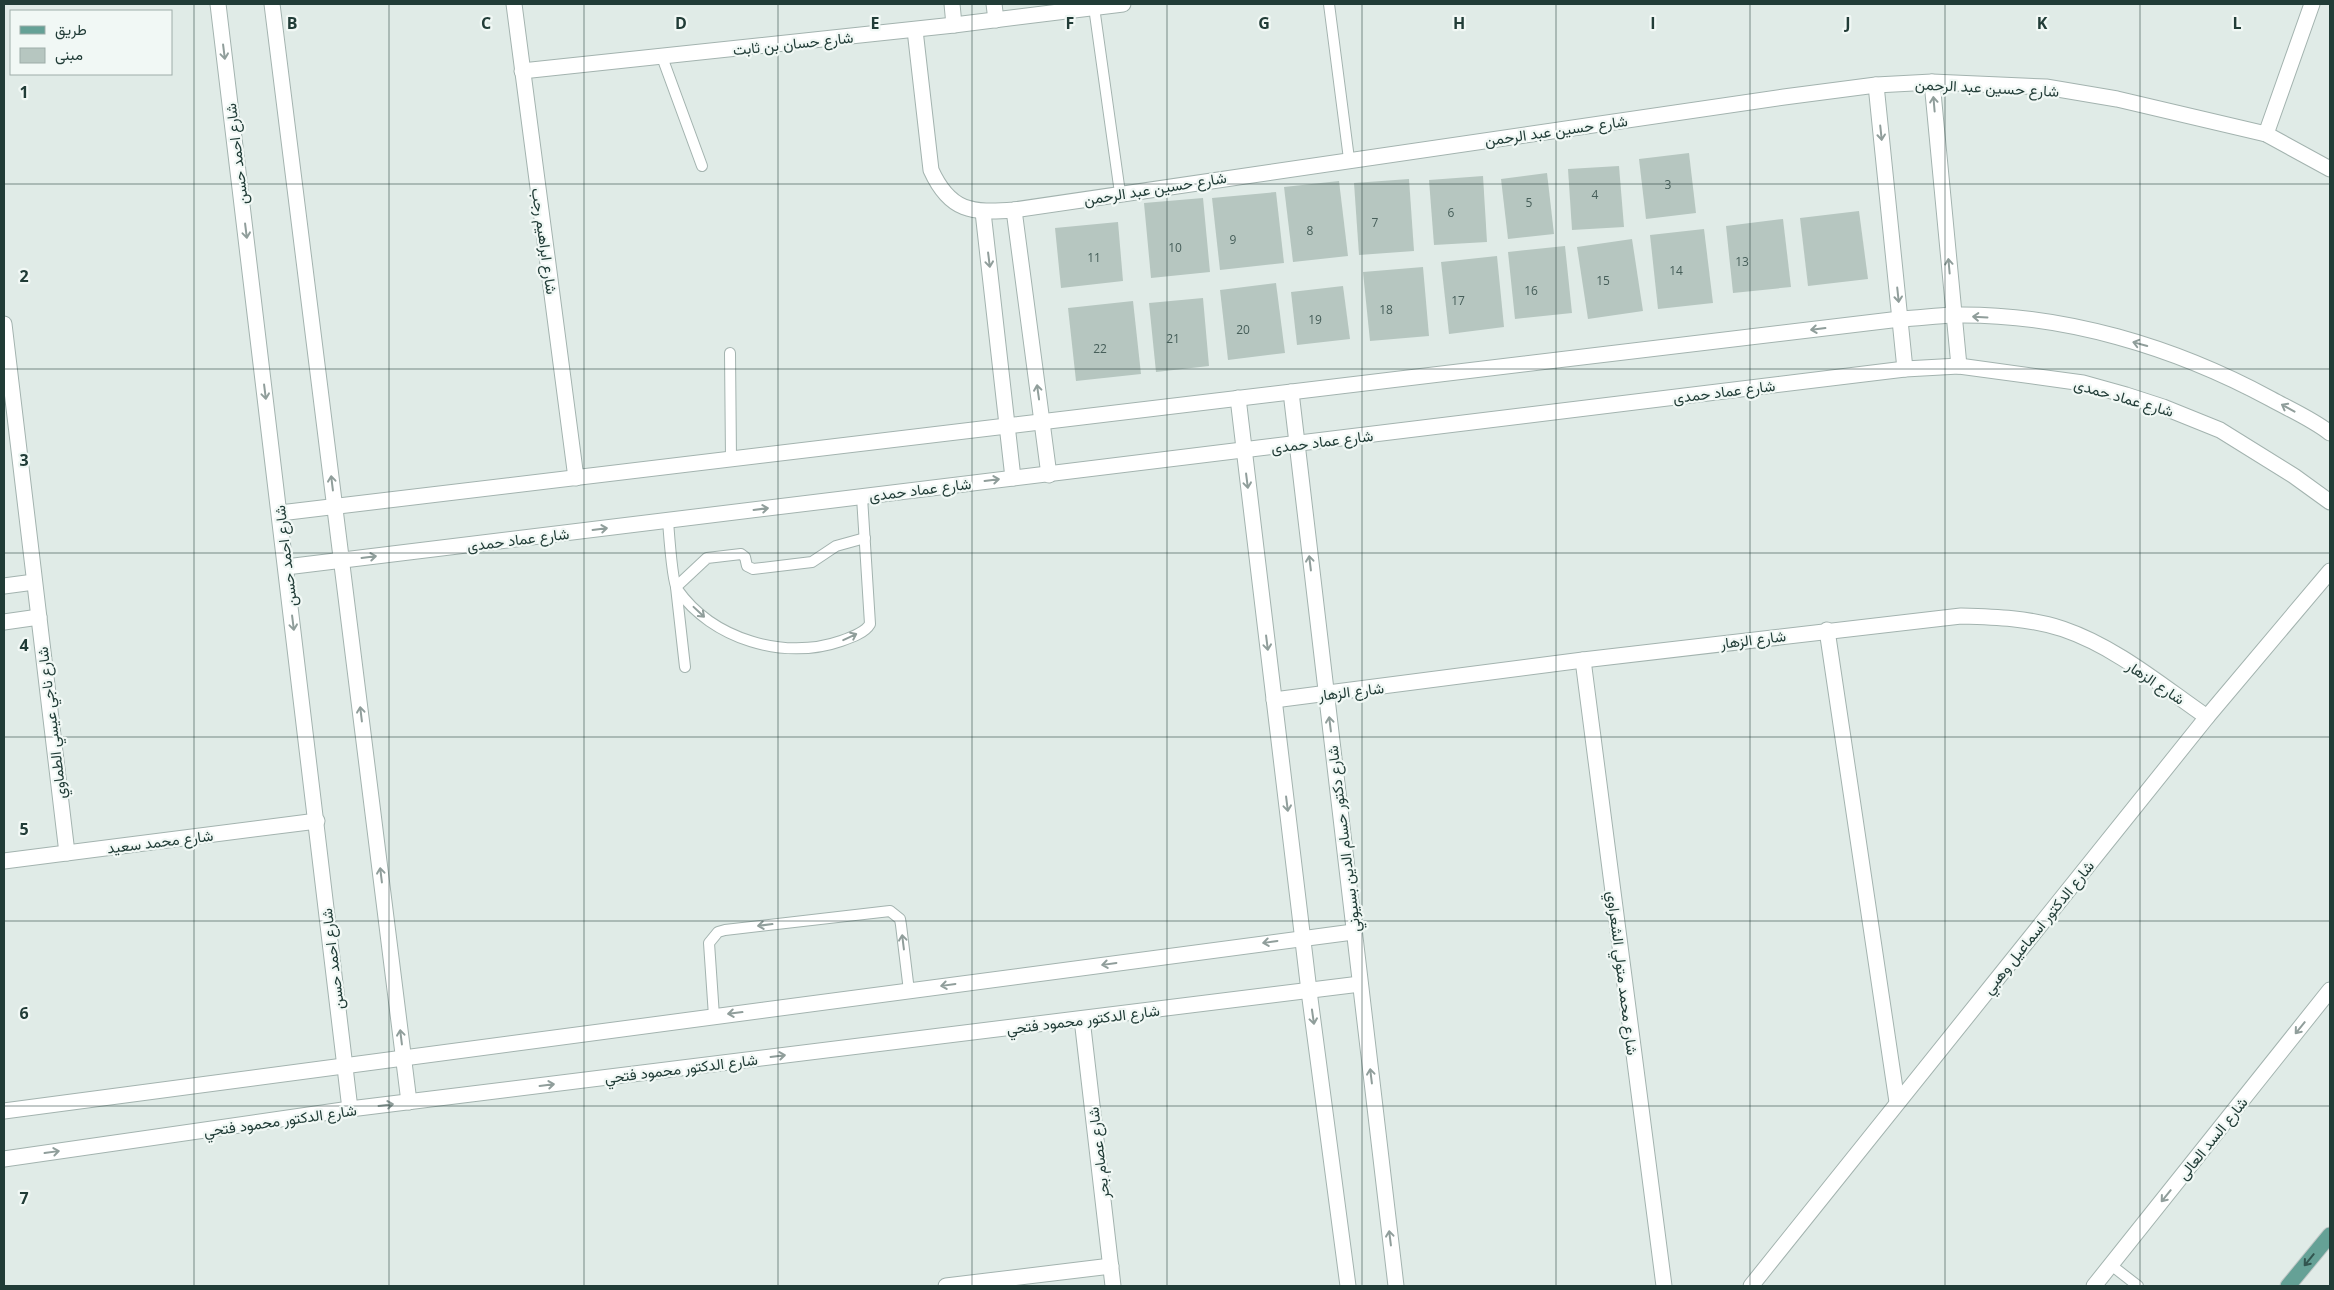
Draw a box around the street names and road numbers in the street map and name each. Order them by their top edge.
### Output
street label: شارع حسان بن ثابت [732,27,855,61]
street label: شارع حسين عبد الرحمن [1914,73,2060,103]
street label: شارع احمد حسن [220,102,254,206]
street label: شارع حسين عبد الرحمن [1483,110,1629,152]
street label: شارع حسين عبد الرحمن [1082,167,1228,211]
street label: شارع ابراهيم رجب [526,186,562,296]
street label: شارع عماد حمدى [2071,373,2176,423]
street label: شارع عماد حمدى [1672,375,1777,409]
street label: شارع عماد حمدى [1270,425,1375,459]
street label: شارع عماد حمدى [868,473,973,507]
street label: شارع احمد حسن [269,504,303,608]
street label: شارع عماد حمدى [466,523,571,557]
street label: شارع الزهار [1718,625,1787,655]
street label: شارع ناجي عيسي الطماوي [32,645,74,800]
street label: شارع الزهار [2121,655,2189,710]
street label: شارع الزهار [1316,677,1385,707]
street label: شارع دكتور حسام الدين بسيوني [1322,744,1368,934]
street label: شارع محمد سعيد [106,825,215,859]
street label: شارع الدكتور اسماعيل وهبي [1978,856,2101,1000]
street label: شارع محمد متولي الشعراوي [1599,890,1643,1057]
street label: شارع احمد حسن [316,907,350,1011]
street label: شارع الدكتور محمود فتحي [1005,1000,1161,1042]
street label: شارع الدكتور محمود فتحي [603,1049,759,1091]
street label: شارع السد العالى [2173,1092,2253,1185]
street label: شارع الدكتور محمود فتحي [202,1099,358,1145]
street label: شارع عصام بحر [1082,1106,1116,1201]

